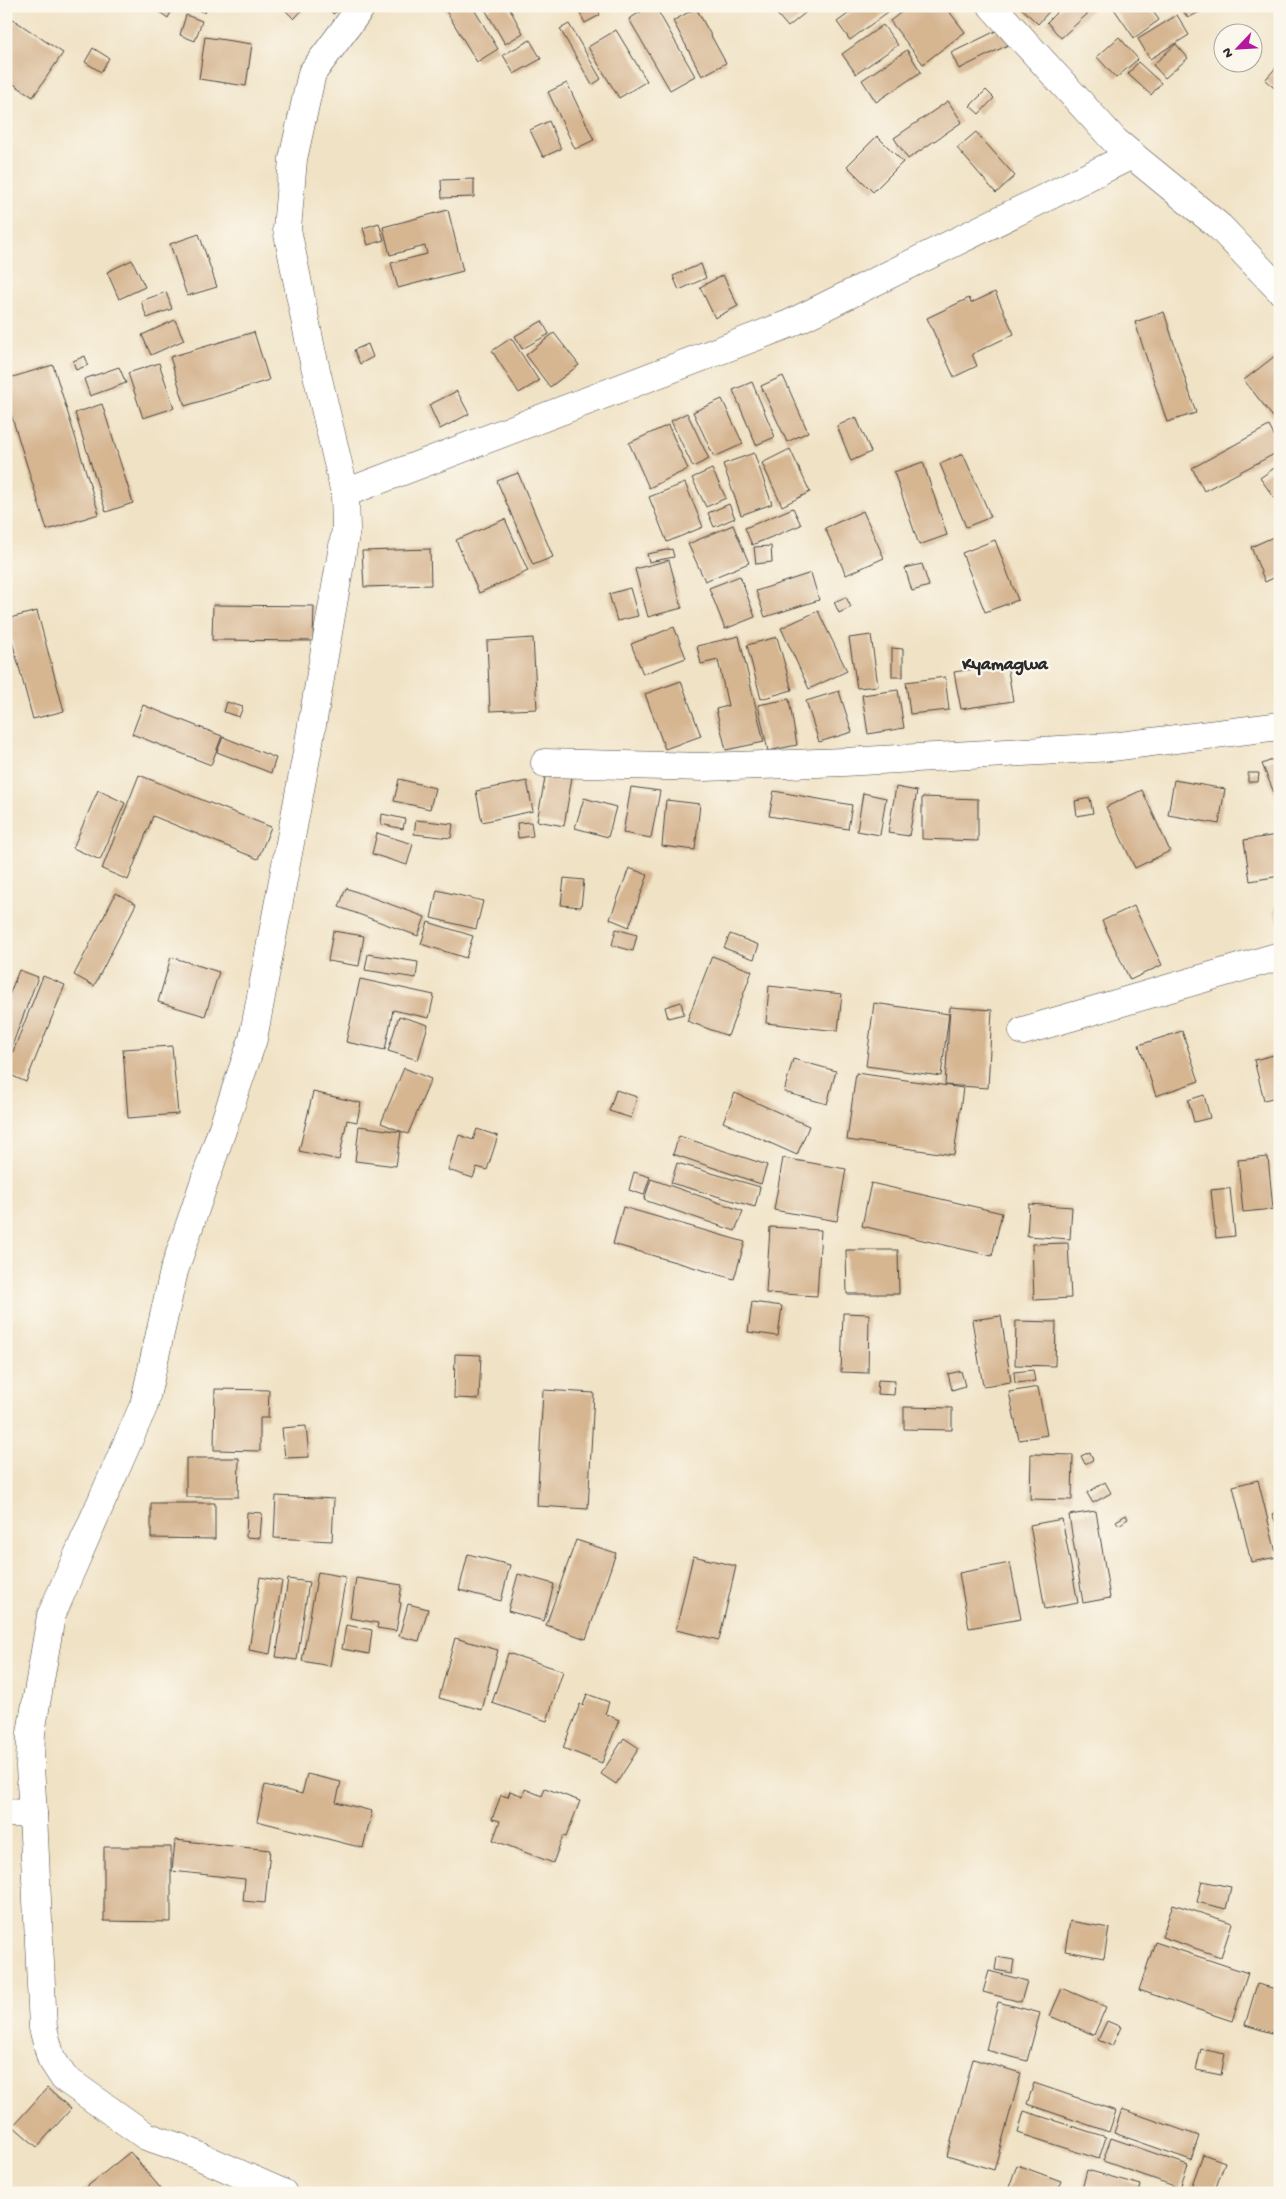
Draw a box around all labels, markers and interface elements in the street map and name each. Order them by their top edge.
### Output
north arrow [1214,22,1264,72]
text: N [1219,45,1238,60]
district label: Kyamagwa [961,655,1049,676]

